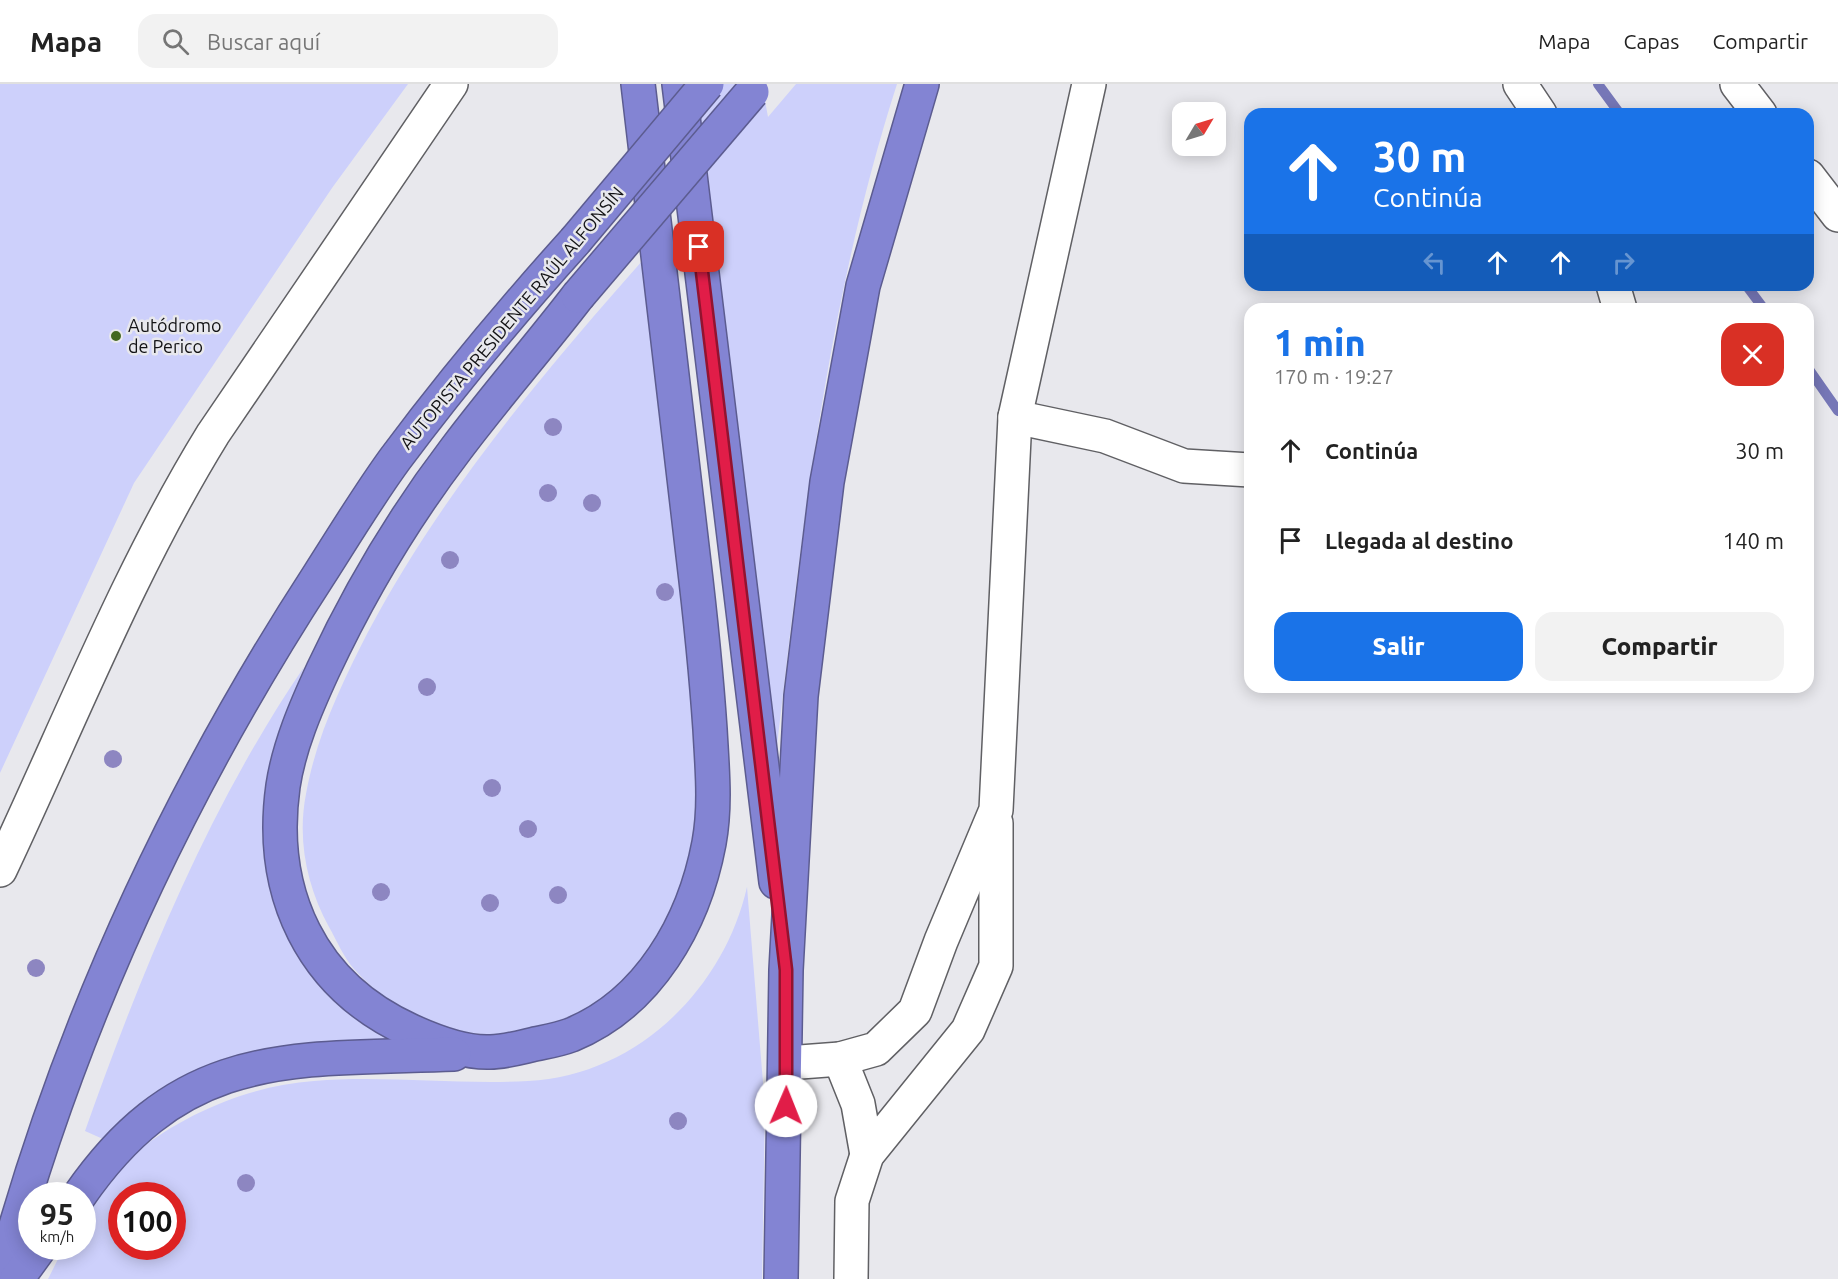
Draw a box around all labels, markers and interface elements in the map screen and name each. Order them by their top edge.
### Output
search box [138,14,558,68]
icon: search [159,25,192,58]
text: Mapa [30,26,102,57]
text: Buscar aquí [207,29,320,54]
text: Mapa [1538,29,1590,53]
text: Capas [1623,29,1679,53]
text: Compartir [1712,29,1808,53]
north arrow [1172,102,1226,156]
map controls [1172,102,1226,156]
icon: ahead [1274,132,1352,210]
text: 30 m [1373,133,1467,180]
street label: AUTOPISTA PRESIDENTE RAÚL ALFONSÍN [395,181,627,453]
text: Continúa [1373,182,1483,212]
pin [673,221,724,272]
icon: arrive [682,230,715,263]
icon: left [1418,246,1451,279]
icon: ahead [1481,246,1514,279]
icon: ahead [1544,246,1577,279]
icon: right [1607,246,1640,279]
place label: Autódromo de Perico [128,315,221,356]
text: 1 min [1274,322,1366,363]
button: close [1721,323,1784,386]
marker: Autódromo de Perico [109,329,123,343]
text: 170 m · 19:27 [1274,365,1394,388]
icon: ahead [1274,434,1307,467]
text: Continúa [1325,438,1418,463]
text: 30 m [1735,438,1784,463]
icon: arrive [1274,524,1307,557]
text: Llegada al destino [1325,528,1513,553]
text: 140 m [1723,528,1784,553]
button: Salir [1274,612,1523,681]
button: Compartir [1535,612,1784,681]
position arrow [754,1074,818,1138]
speed limit sign: 100 [108,1182,186,1260]
text: 95 [40,1197,74,1231]
text: km/h [40,1228,74,1245]

